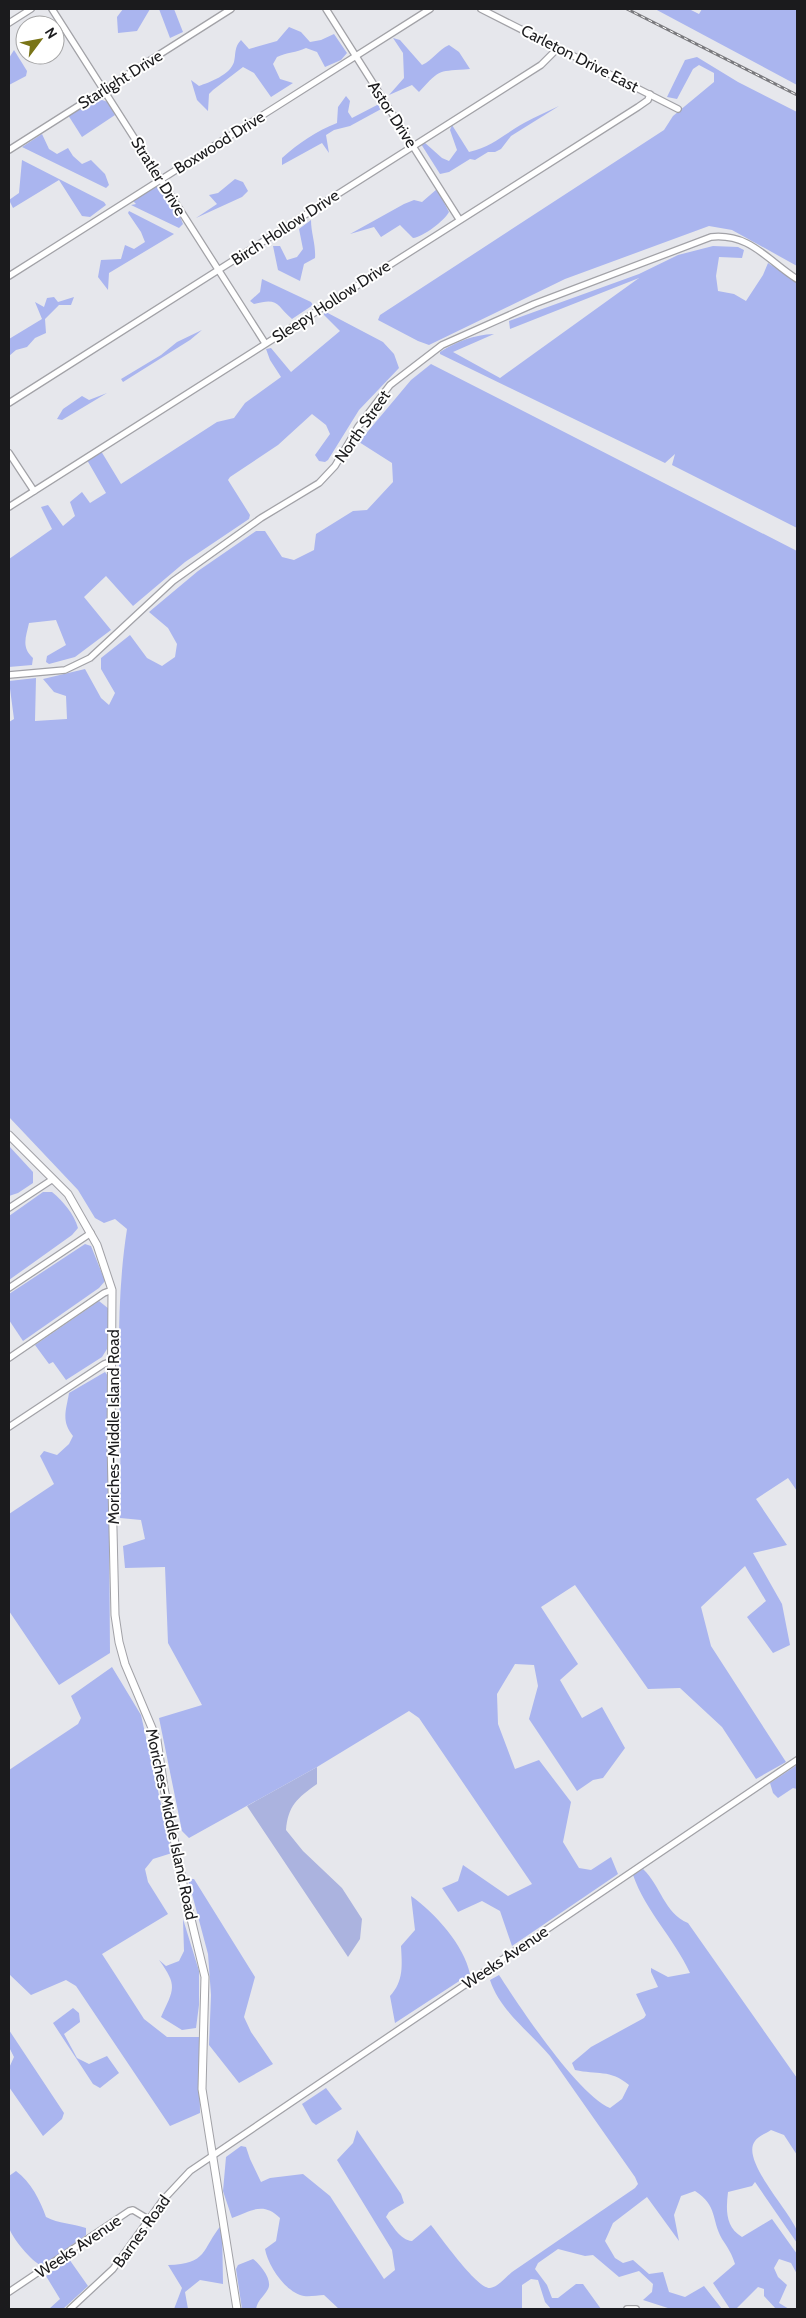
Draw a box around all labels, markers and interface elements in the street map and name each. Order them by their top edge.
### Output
north arrow [15,15,65,65]
street label: Carleton Drive East [518,21,642,97]
text: N [41,24,61,42]
street label: Starlight Drive [75,46,166,113]
street label: Astor Drive [364,78,421,151]
street label: Boxwood Drive [171,107,268,178]
street label: Stratler Drive [127,134,190,219]
street label: Birch Hollow Drive [228,186,343,269]
street label: Sleepy Hollow Drive [269,256,394,347]
street label: North Street [331,386,395,466]
street label: Moriches-Middle Island Road [104,1329,123,1525]
street label: Moriches-Middle Island Road [142,1727,201,1922]
street label: Weeks Avenue [459,1922,552,1993]
street label: Barnes Road [109,2192,174,2271]
street label: Weeks Avenue [32,2211,125,2282]

